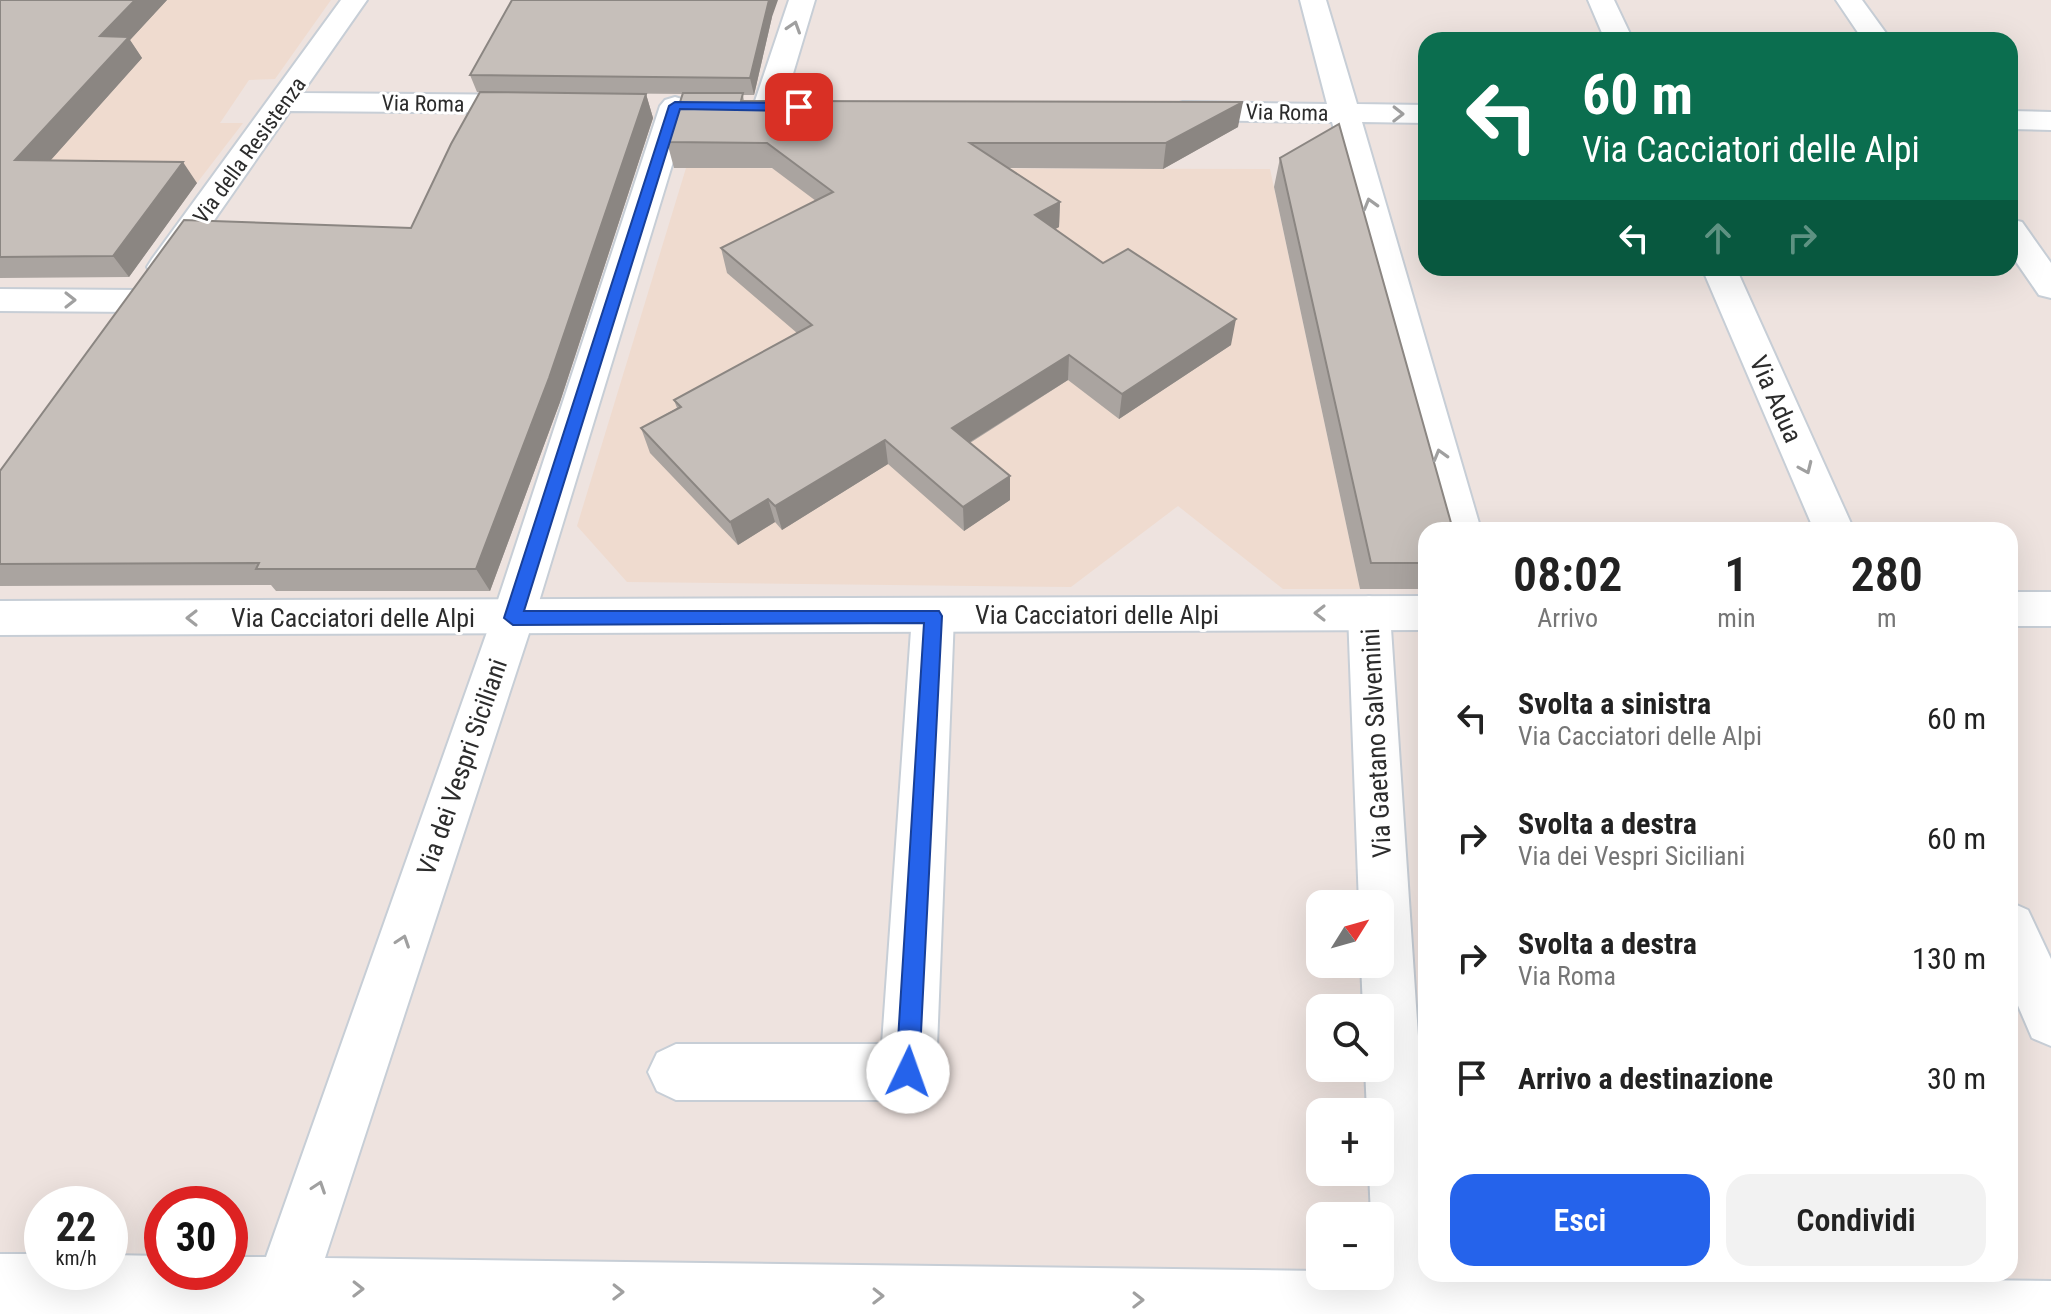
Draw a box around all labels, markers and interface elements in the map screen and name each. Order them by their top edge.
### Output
one-way arrow [785,20,801,34]
text: 60 m [1582,62,1693,128]
icon: left [1450,64,1554,168]
street label: Via della Resistenza [188,72,311,228]
pin [765,73,833,141]
icon: arrive [777,85,821,129]
street label: Via Roma [381,90,465,117]
street label: Via Roma [1245,99,1329,126]
one-way arrow [1392,105,1405,123]
text: Via Cacciatori delle Alpi [1582,129,1920,171]
one-way arrow [1363,198,1379,212]
icon: left [1612,216,1656,260]
icon: ahead [1696,216,1740,260]
icon: right [1780,216,1824,260]
one-way arrow [64,292,77,309]
street label: Via Adua [1744,351,1808,447]
one-way arrow [1432,448,1449,462]
one-way arrow [1797,459,1813,474]
text: 08:02 [1513,546,1622,603]
text: 1 [1724,546,1748,603]
text: 280 [1851,546,1923,603]
street label: Via Cacciatori delle Alpi [975,600,1219,630]
street label: Via Cacciatori delle Alpi [231,603,475,633]
text: Arrivo [1537,603,1598,633]
text: min [1717,603,1755,633]
text: m [1877,603,1897,633]
one-way arrow [1313,604,1326,622]
one-way arrow [185,609,198,627]
street label: Via Gaetano Salvemini [1355,627,1397,859]
street label: Via dei Vespri Siciliani [411,655,513,879]
text: Svolta a sinistra [1518,686,1711,721]
icon: left [1450,696,1494,740]
text: 60 m [1927,701,1986,736]
text: Via Cacciatori delle Alpi [1518,721,1762,751]
text: Svolta a destra [1518,806,1697,841]
icon: right [1450,816,1494,860]
text: 60 m [1927,821,1986,856]
text: Via dei Vespri Siciliani [1518,841,1745,871]
north arrow [1306,890,1394,978]
map controls [1306,890,1394,1290]
text: Svolta a destra [1518,926,1697,961]
one-way arrow [393,935,409,949]
icon: right [1450,936,1494,980]
text: 130 m [1912,941,1986,976]
text: Via Roma [1518,961,1616,991]
button: search [1306,994,1394,1082]
position arrow [866,1030,950,1114]
icon: arrive [1450,1056,1494,1100]
text: Arrivo a destinazione [1518,1061,1773,1096]
text: 30 m [1927,1061,1986,1096]
button: + [1306,1098,1394,1186]
button: Esci [1450,1174,1710,1266]
button: Condividi [1726,1174,1986,1266]
one-way arrow [310,1181,326,1195]
speed limit sign: 30 [144,1186,248,1290]
button: − [1306,1202,1394,1290]
text: 22 [56,1204,96,1251]
text: km/h [55,1246,97,1270]
one-way arrow [352,1280,365,1297]
one-way arrow [612,1283,625,1301]
one-way arrow [872,1287,885,1305]
one-way arrow [1132,1291,1145,1308]

